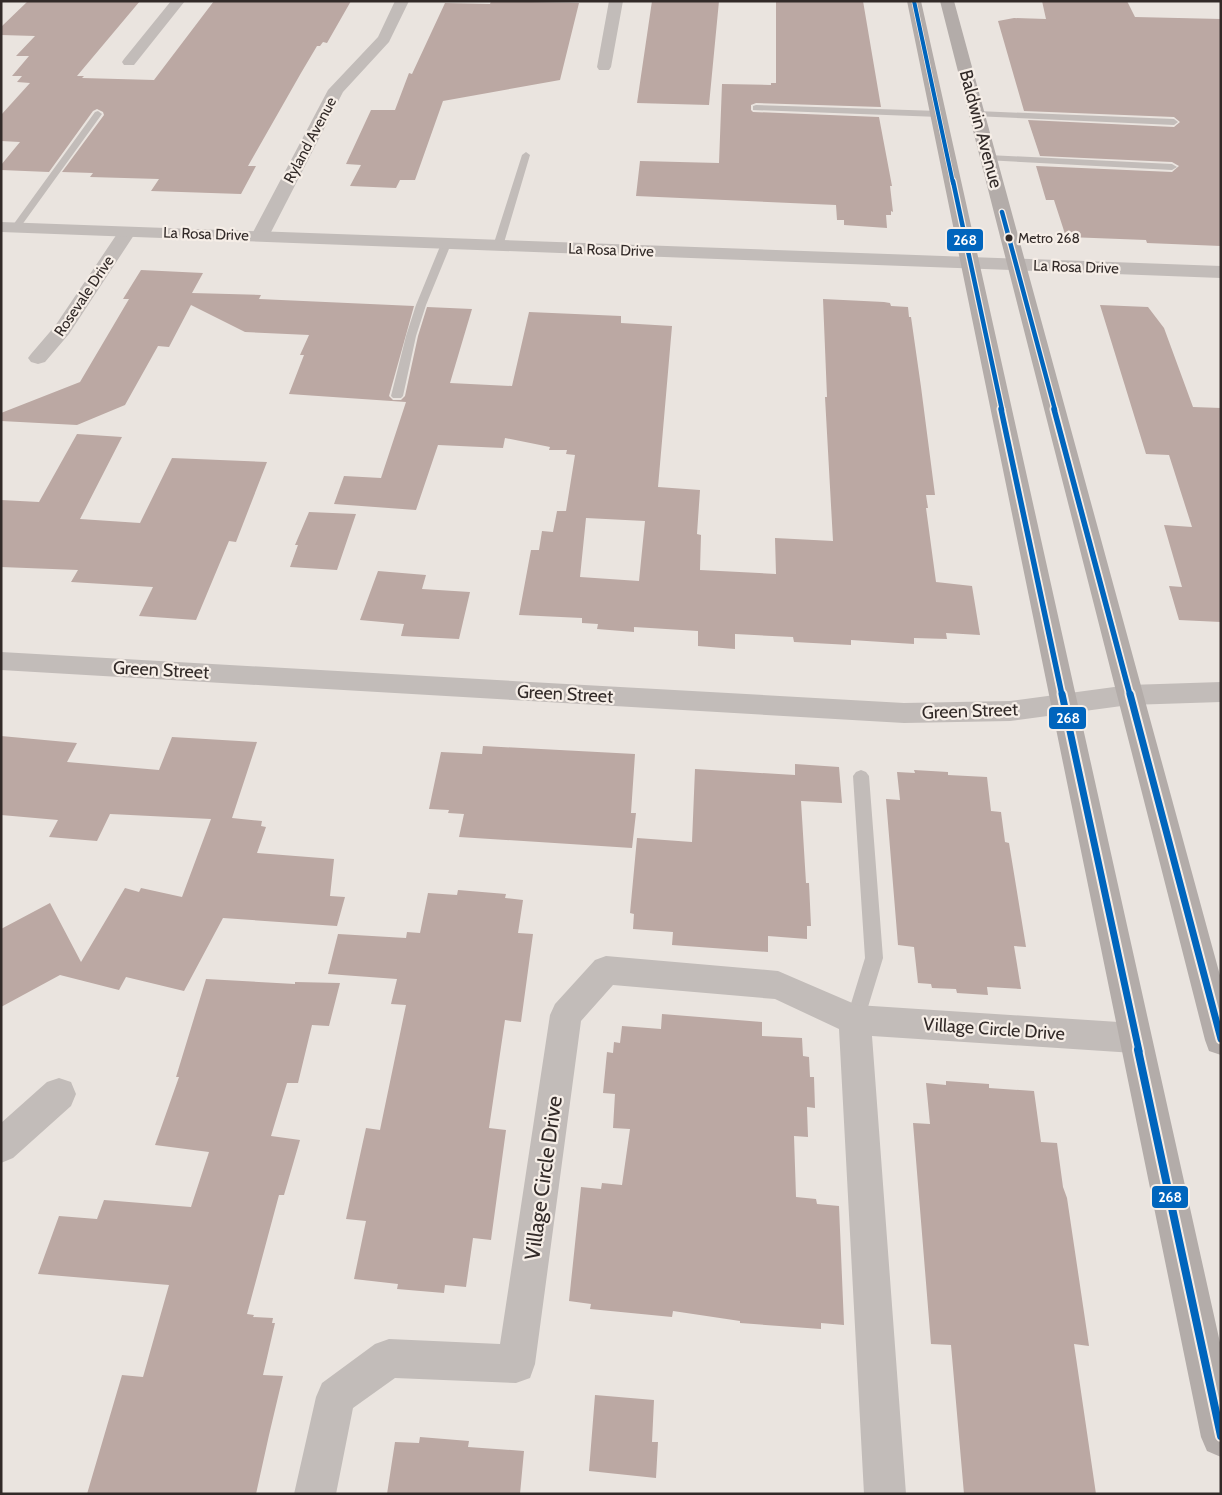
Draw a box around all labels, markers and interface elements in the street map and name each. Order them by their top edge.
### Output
street label: Baldwin Avenue [955,67,1007,191]
street label: Ryland Avenue [280,94,340,186]
street label: La Rosa Drive [163,224,249,244]
line badge: 268 [946,228,984,252]
place label: Metro 268 [1018,229,1080,247]
text: 268 [953,231,977,249]
marker: Metro 268 [1004,233,1014,243]
street label: La Rosa Drive [568,240,654,260]
street label: Rosevale Drive [50,252,118,340]
street label: La Rosa Drive [1033,257,1119,277]
street label: Green Street [112,656,210,684]
street label: Green Street [516,680,614,708]
street label: Green Street [922,698,1018,724]
line badge: 268 [1048,706,1087,730]
text: 268 [1056,709,1080,727]
street label: Village Circle Drive [922,1013,1066,1045]
street label: Village Circle Drive [519,1094,567,1262]
line badge: 268 [1151,1185,1189,1209]
text: 268 [1158,1188,1182,1206]

